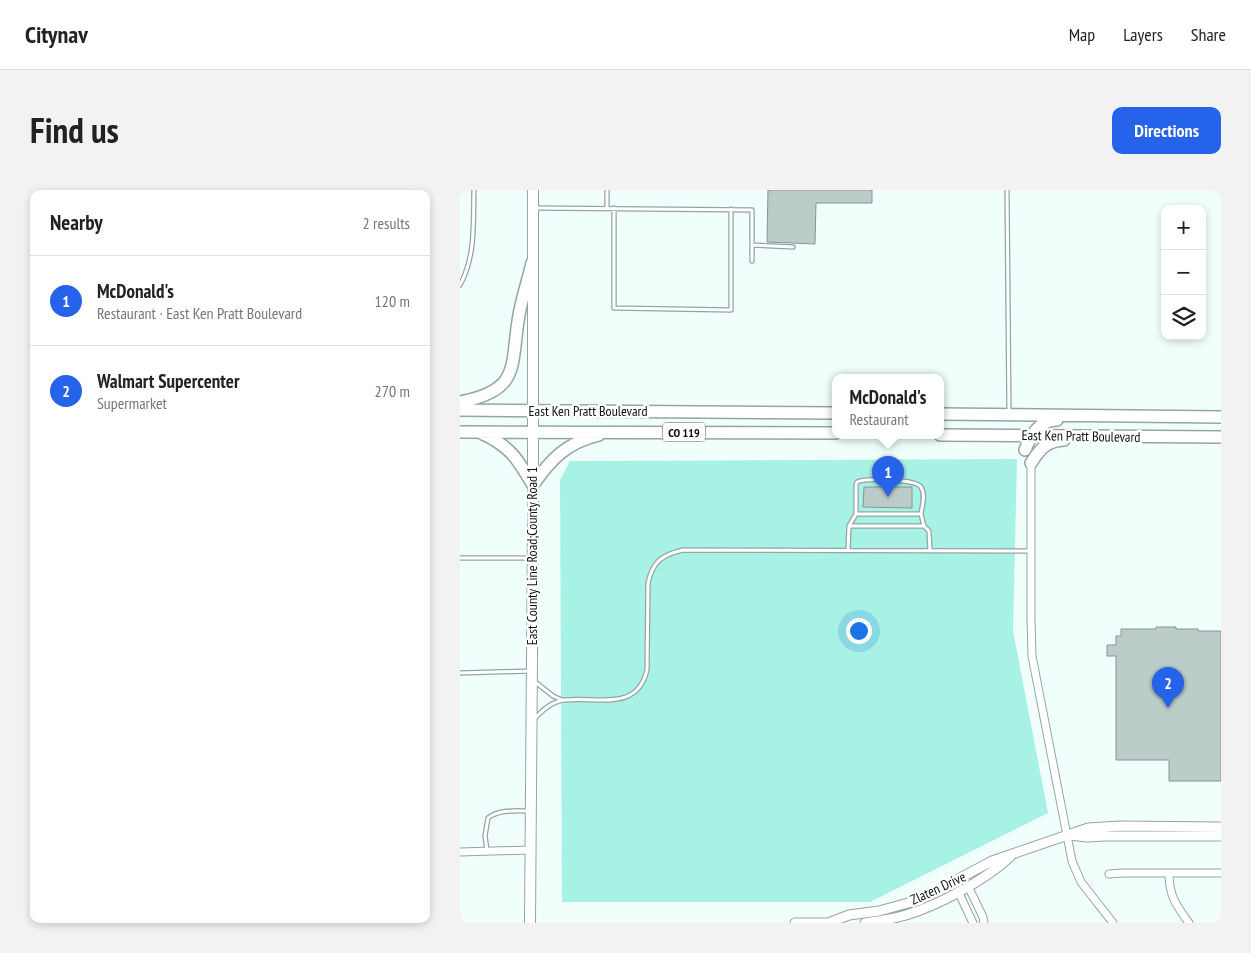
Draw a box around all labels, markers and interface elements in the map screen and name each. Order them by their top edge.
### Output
text: Citynav [25,19,88,50]
text: Map [1069,23,1095,46]
text: Layers [1123,23,1163,46]
text: Share [1191,23,1226,46]
text: Find us [30,107,119,153]
button: Directions [1112,107,1221,154]
map controls [1161,205,1206,340]
button: + [1161,205,1206,250]
text: Nearby [50,209,103,236]
text: 2 results [363,213,410,233]
button: − [1161,250,1206,295]
text: McDonald's [97,279,174,303]
text: 1 [62,291,70,311]
text: 120 m [375,291,410,311]
button: layers [1161,295,1206,340]
text: Restaurant · East Ken Pratt Boulevard [97,303,302,323]
text: Walmart Supercenter [97,369,240,393]
popup [832,374,944,439]
text: 2 [62,381,70,401]
text: 270 m [375,381,410,401]
text: McDonald's [850,385,926,409]
text: Supermarket [97,393,167,413]
street label: East Ken Pratt Boulevard [529,402,647,420]
text: Restaurant [850,409,909,429]
road number: CO 119 [663,422,705,442]
street label: East Ken Pratt Boulevard [1021,426,1141,446]
pin: 1 [872,456,904,497]
street label: East County Line Road;County Road 1 [523,467,541,645]
your location [846,618,872,644]
pin: 2 [1152,667,1184,708]
street label: Zlaten Drive [907,867,969,909]

